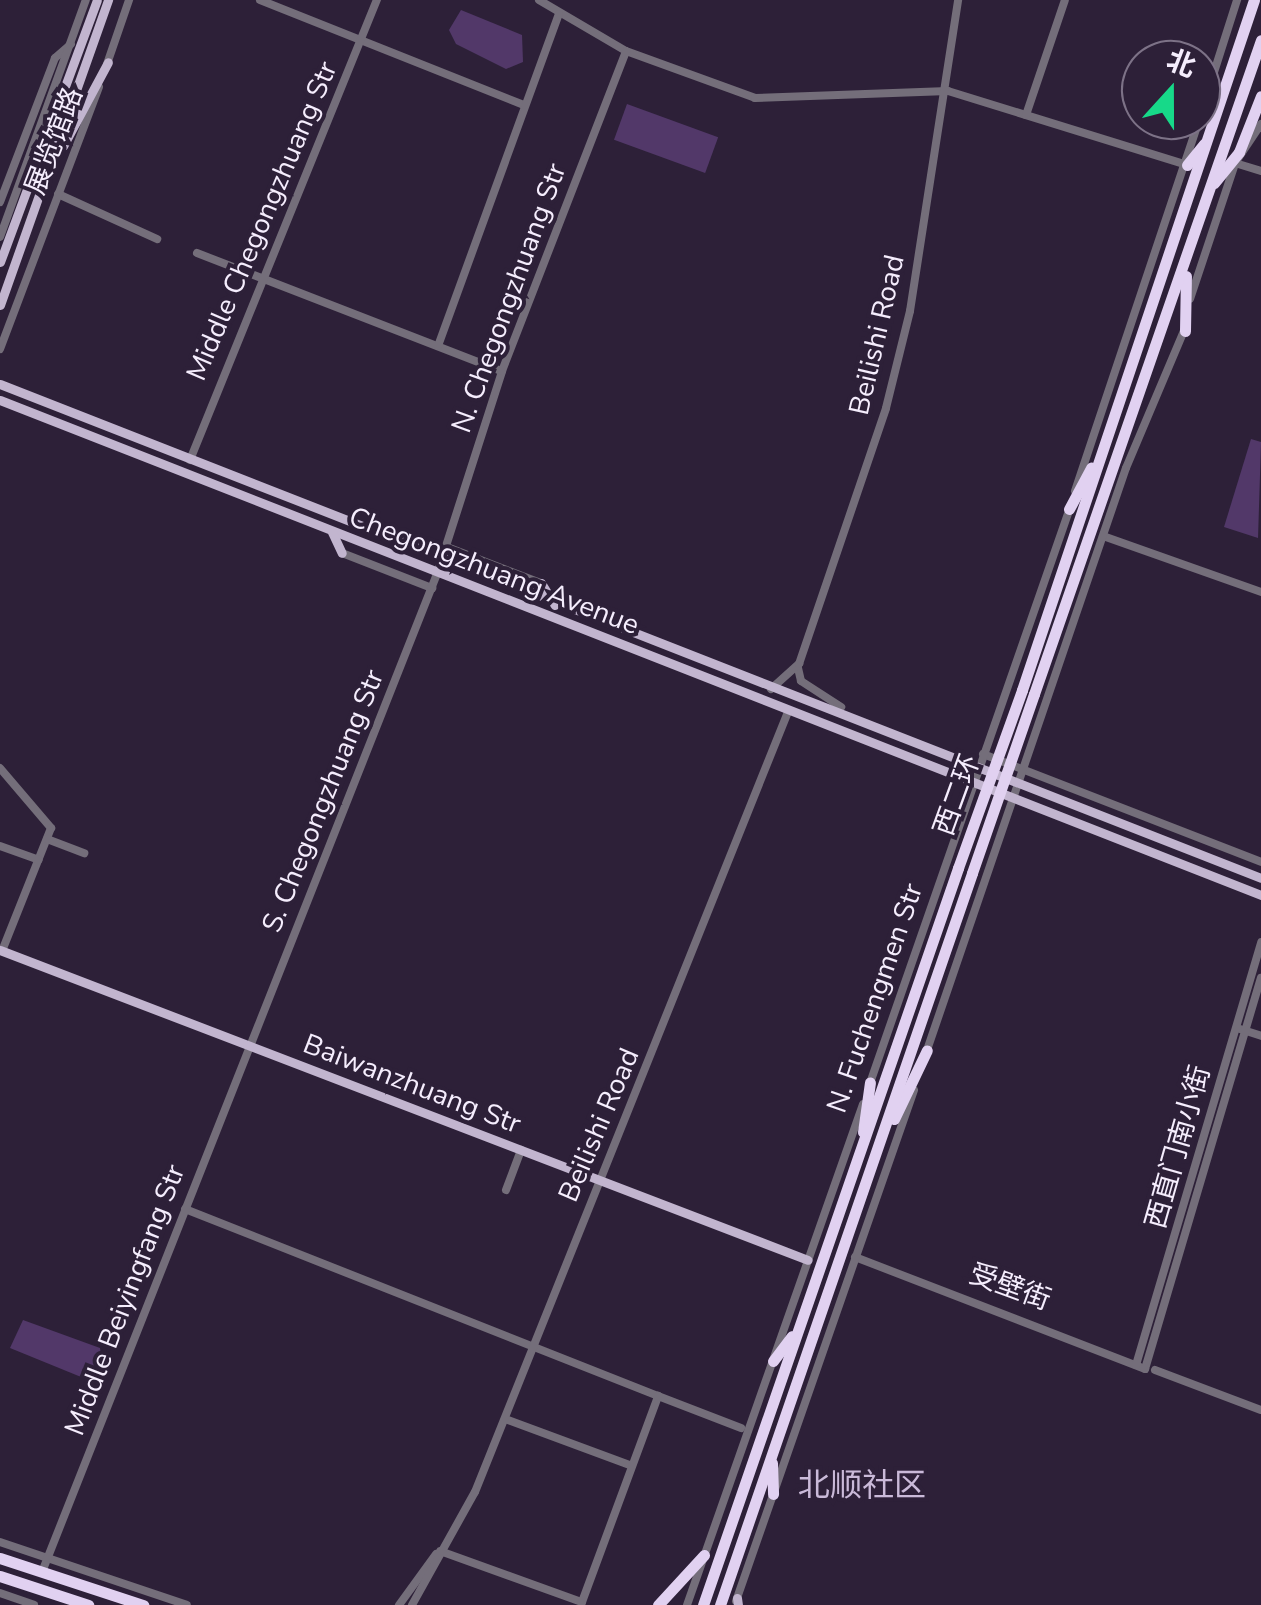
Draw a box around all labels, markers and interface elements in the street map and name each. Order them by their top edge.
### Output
north arrow [1121,40,1221,140]
text: 北 [1161,41,1201,87]
street label: Middle Chegongzhuang Str [179,56,345,386]
street label: 展览馆路 [18,83,90,199]
street label: N. Chegongzhuang Str [445,159,573,437]
street label: Beilishi Road [842,252,912,418]
street label: Chegongzhuang Avenue [344,500,644,642]
street label: S. Chegongzhuang Str [255,665,391,937]
street label: 西二环 [927,750,987,840]
street label: N. Fuchengmen Str [820,879,930,1117]
street label: Baiwanzhuang Str [299,1027,525,1141]
street label: Beilishi Road [552,1043,646,1207]
street label: 西直门南小街 [1139,1062,1217,1232]
street label: Middle Beiyingfang Str [58,1160,192,1440]
street label: 受壁街 [965,1257,1055,1317]
district label: 北顺社区 [798,1467,926,1505]

